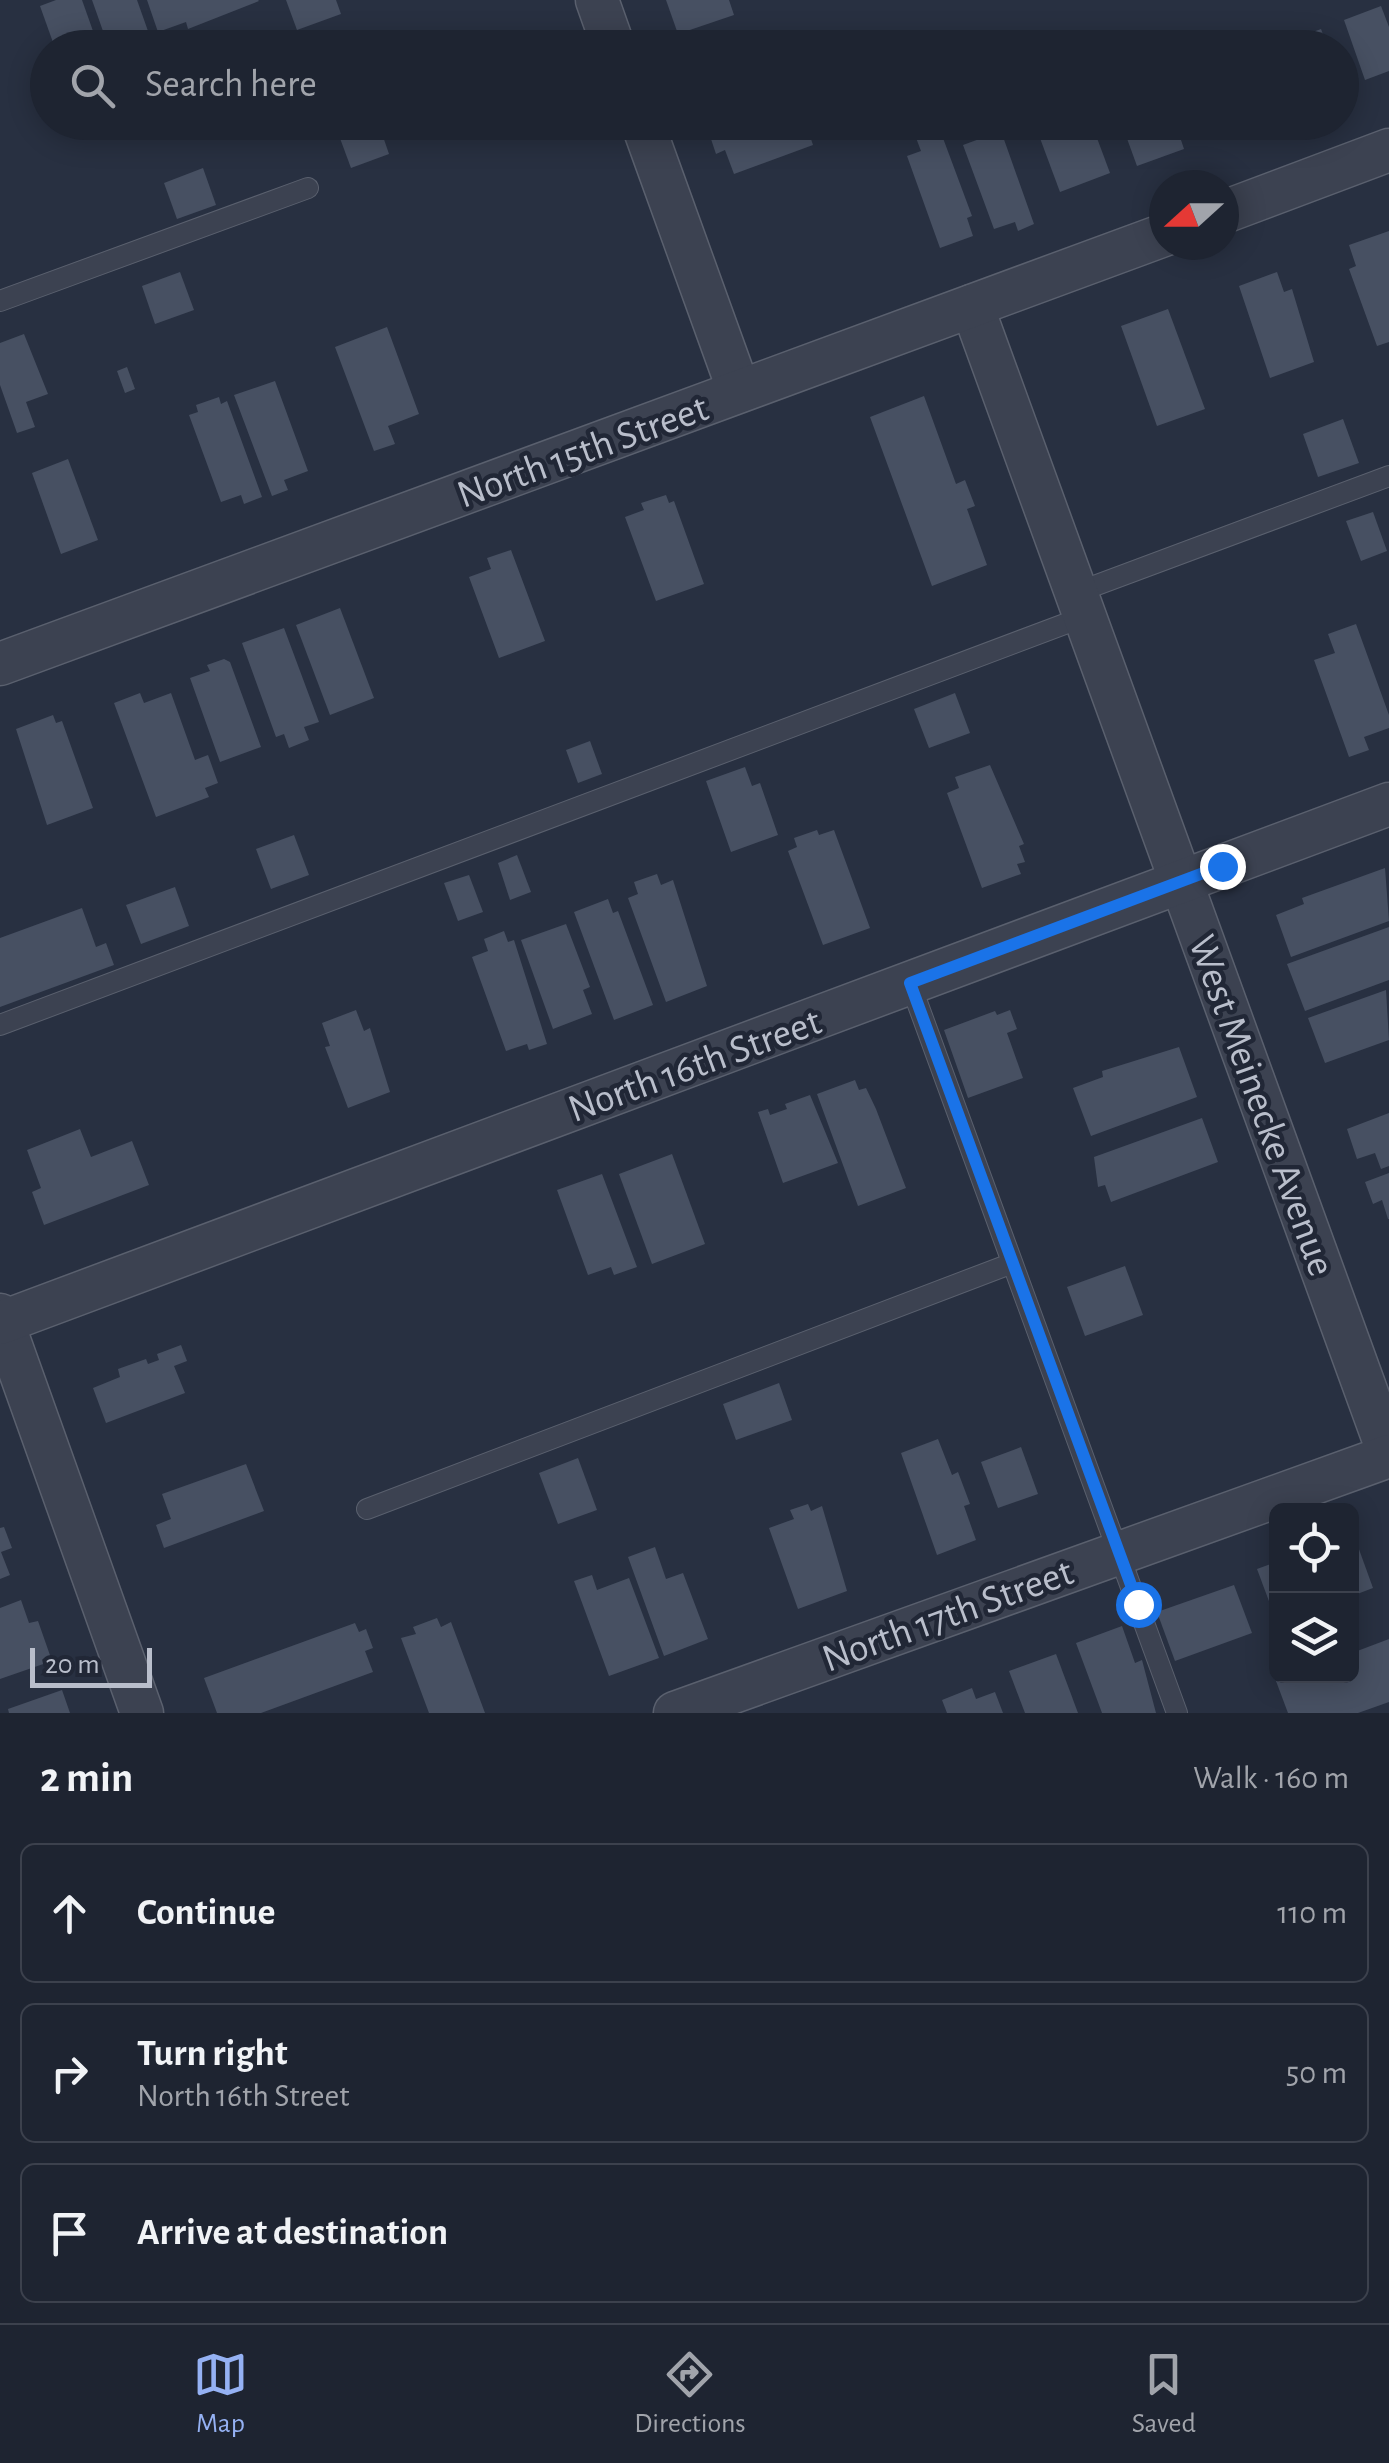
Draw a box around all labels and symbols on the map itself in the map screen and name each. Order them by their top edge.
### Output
north arrow [1149,170,1239,260]
street label: North 15th Street [452,388,714,516]
route end [1200,844,1246,890]
street label: West Meinecke Avenue [1181,930,1341,1281]
street label: North 16th Street [563,1002,827,1130]
street label: North 17th Street [817,1552,1079,1680]
route start [1116,1582,1162,1628]
scale bar [30,1643,152,1688]

